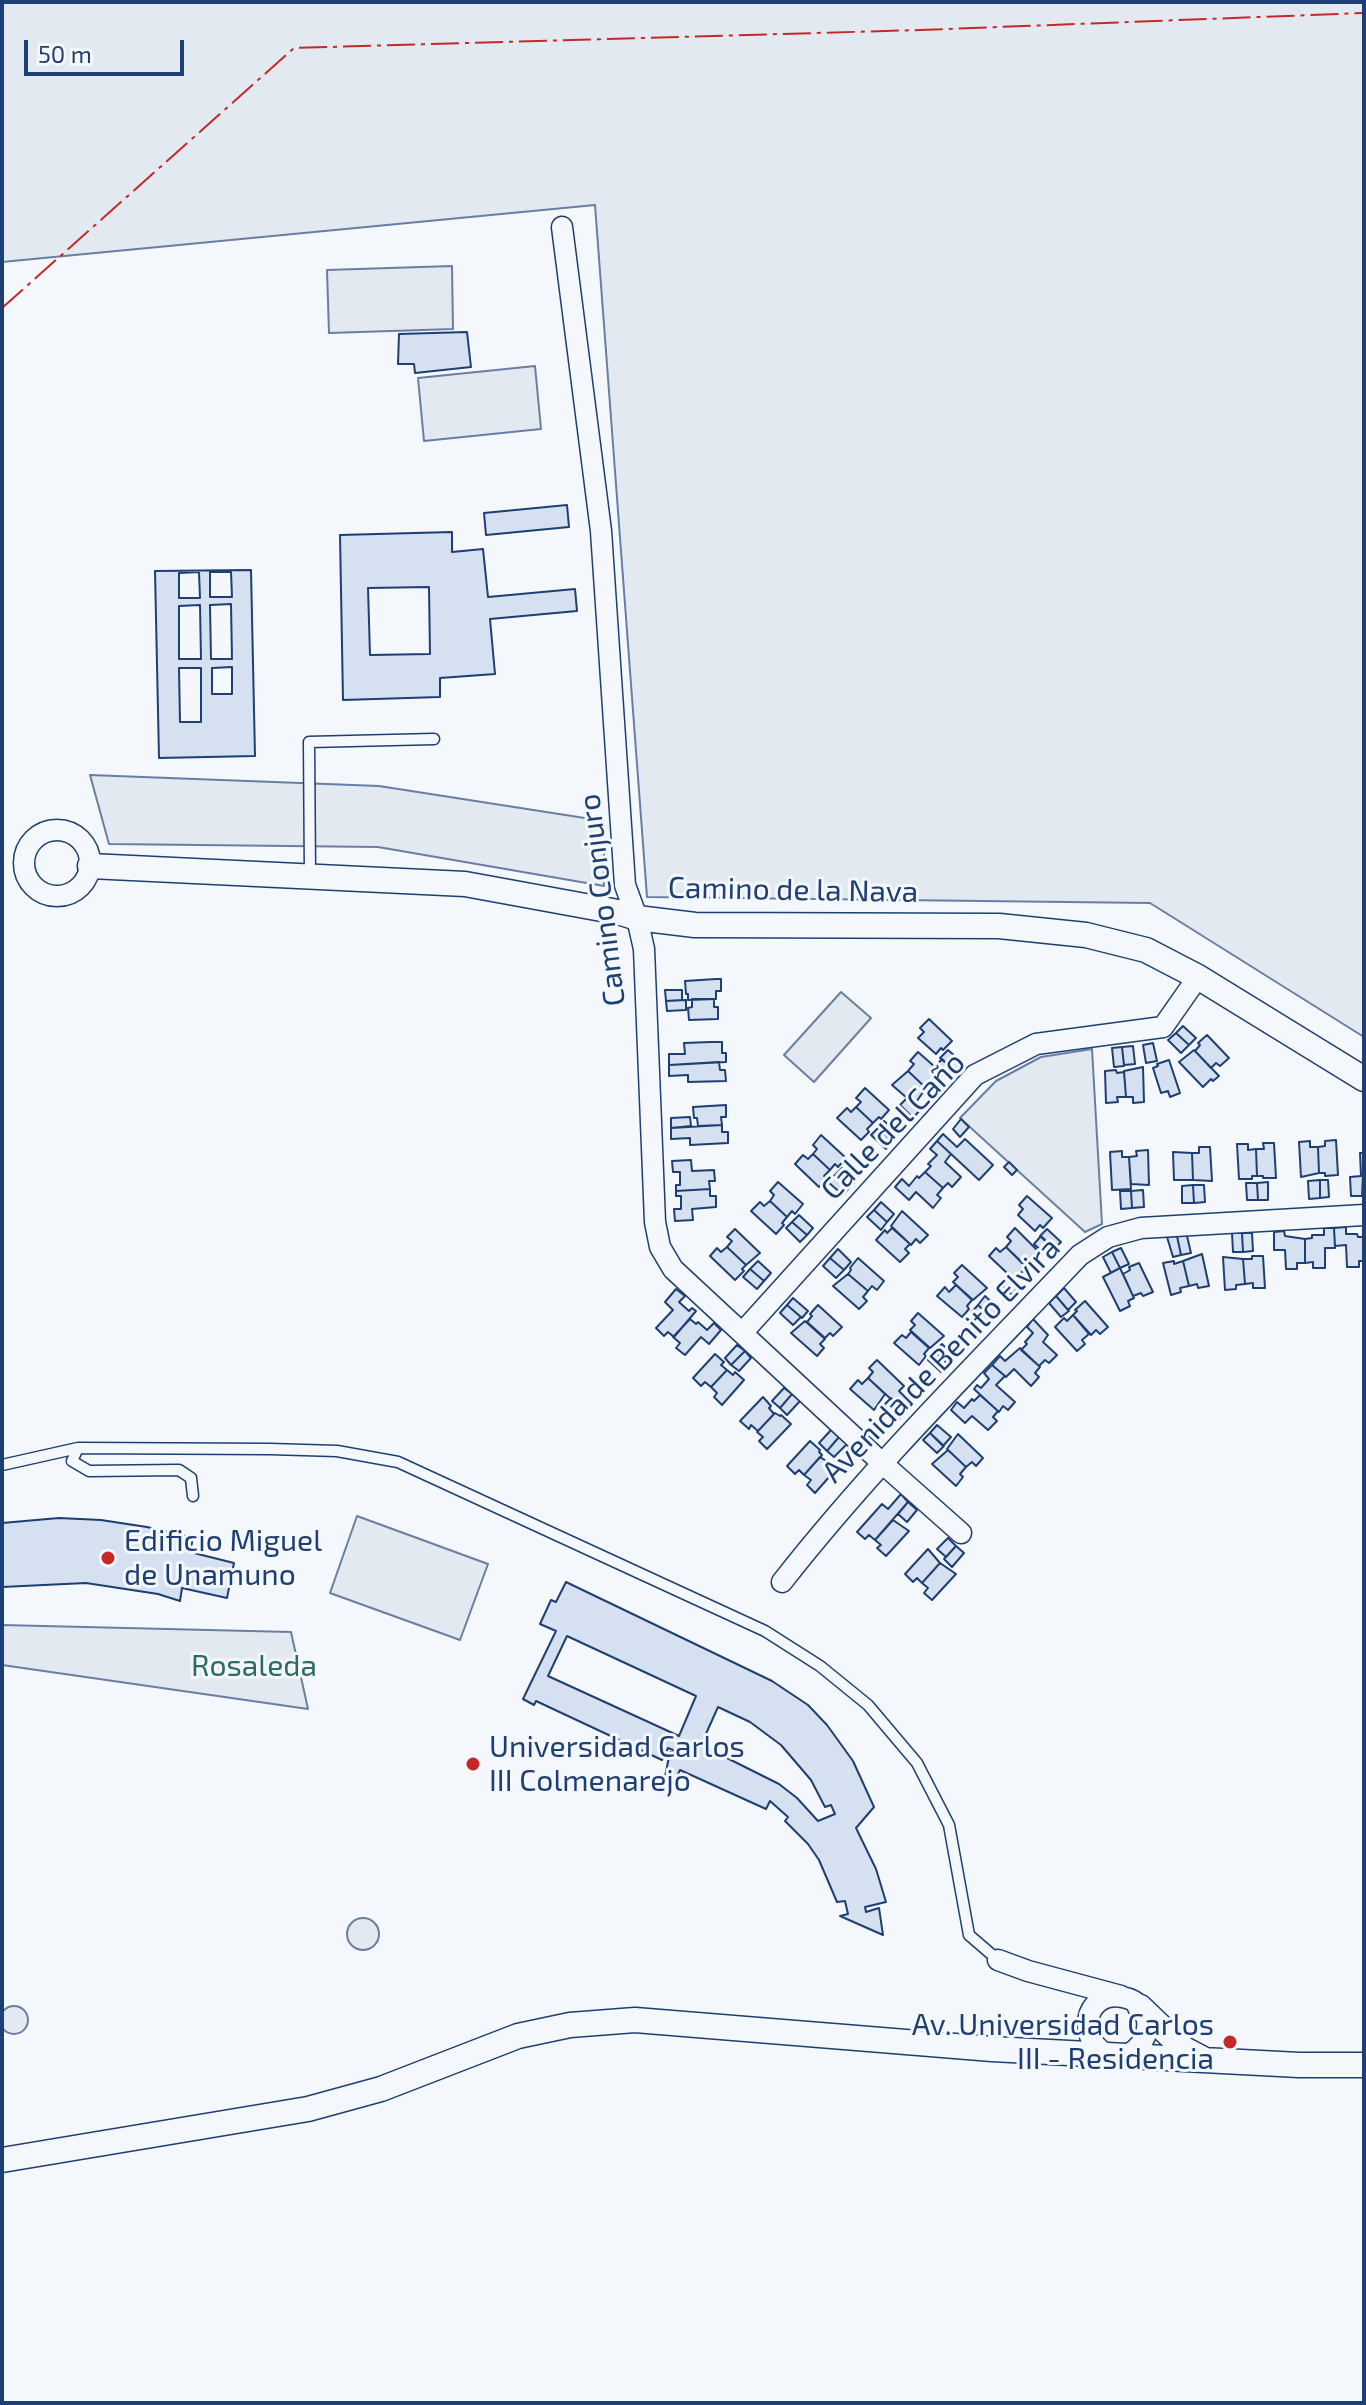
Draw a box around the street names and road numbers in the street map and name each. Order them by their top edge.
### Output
street label: Camino Conjuro [571,792,633,1008]
street label: Camino de la Nava [668,870,918,910]
street label: Calle del Caño [814,1045,972,1207]
street label: Avenida de Benito Elvira [815,1230,1067,1490]

